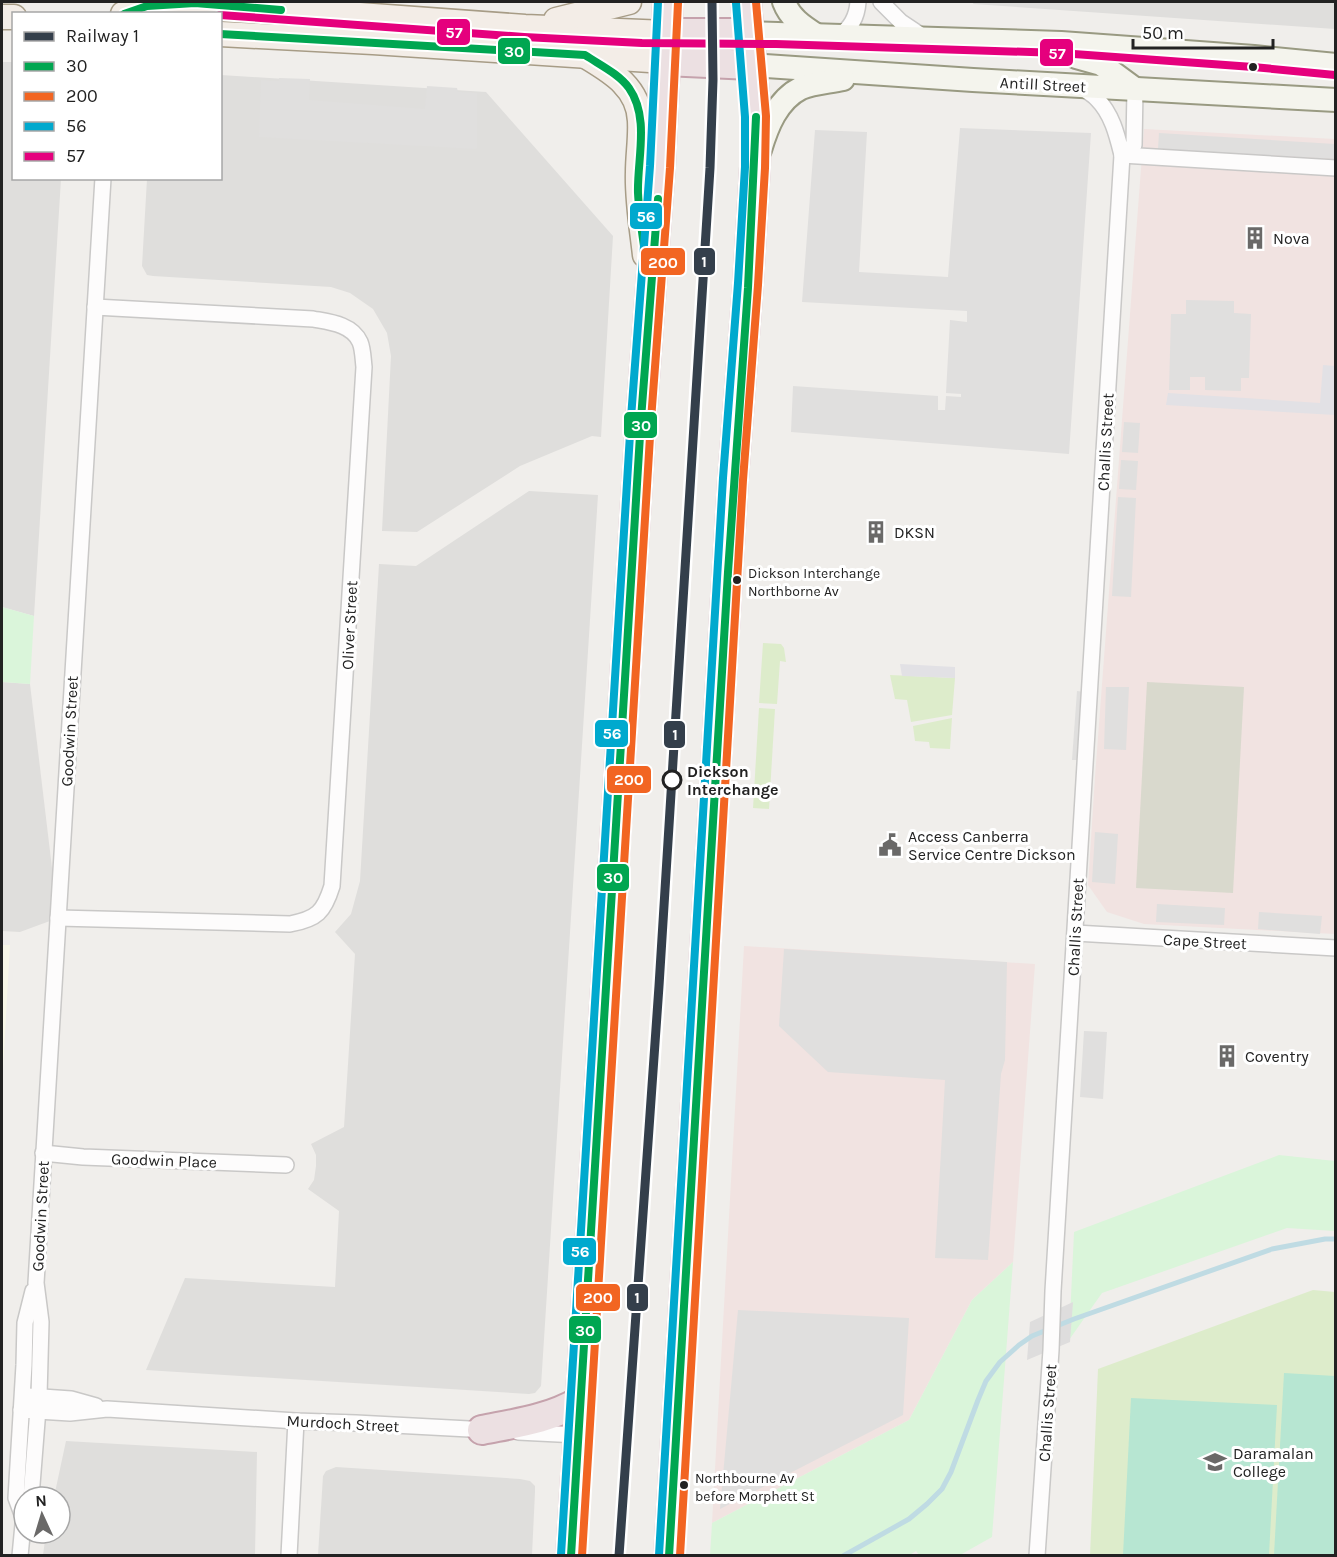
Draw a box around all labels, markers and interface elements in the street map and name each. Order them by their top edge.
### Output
legend [12,12,222,180]
scale bar [1133,12,1272,50]
line badge: 57 [436,18,471,46]
text: 50 m [1142,22,1184,44]
text: 57 [445,23,463,42]
text: Railway 1 [66,25,139,47]
line badge: 30 [497,37,531,65]
line badge: 57 [1039,38,1074,67]
text: 30 [504,42,524,61]
text: 57 [1048,44,1066,63]
text: 30 [66,55,87,77]
unlabelled marker [1247,61,1259,73]
street label: Antill Street [999,73,1087,96]
text: 200 [66,85,98,107]
text: 56 [66,115,86,137]
text: 57 [66,145,85,167]
line badge: 56 [629,202,663,230]
text: 56 [636,207,656,226]
building icon: Nova [1242,225,1268,251]
place label: Nova [1273,229,1310,248]
line badge: 200 [640,247,686,276]
line badge: 1 [693,247,716,276]
text: 1 [701,252,707,271]
text: 200 [648,253,678,272]
street label: Challis Street [1093,393,1118,492]
line badge: 30 [623,411,658,439]
text: 30 [631,416,651,435]
building icon: DKSN [863,519,889,545]
place label: DKSN [894,523,935,542]
place label: Dickson Interchange Northborne Av [748,565,880,600]
marker: Dickson Interchange Northborne Av [731,574,743,586]
street label: Oliver Street [338,580,361,670]
street label: Goodwin Street [57,675,82,787]
line badge: 56 [594,719,629,748]
line badge: 1 [663,720,686,749]
text: 56 [602,724,622,743]
text: 1 [672,725,678,744]
place label: Dickson Interchange [687,762,778,799]
line badge: 200 [606,765,652,794]
text: 200 [614,770,644,789]
marker: Dickson Interchange [662,770,682,790]
place label: Access Canberra Service Centre Dickson [908,827,1076,864]
public building icon: Access Canberra Service Centre Dickson [877,832,903,858]
line badge: 30 [596,863,630,892]
text: 30 [603,868,623,887]
street label: Challis Street [1063,878,1088,977]
street label: Cape Street [1163,930,1247,953]
building icon: Coventry [1214,1043,1240,1069]
place label: Coventry [1245,1047,1309,1066]
street label: Goodwin Place [111,1149,217,1172]
street label: Goodwin Street [28,1160,53,1272]
line badge: 56 [562,1237,597,1266]
text: 56 [570,1242,590,1261]
line badge: 200 [575,1283,621,1312]
line badge: 1 [626,1283,649,1312]
text: 200 [583,1288,613,1307]
text: 1 [634,1288,640,1307]
line badge: 30 [568,1315,602,1344]
text: 30 [575,1321,595,1340]
street label: Challis Street [1035,1363,1060,1463]
street label: Murdoch Street [286,1411,400,1436]
place label: Daramalan College [1233,1444,1314,1481]
school or university icon: Daramalan College [1202,1449,1228,1475]
place label: Northbourne Av before Morphett St [695,1470,814,1505]
marker: Northbourne Av before Morphett St [678,1479,690,1491]
north arrow [12,1485,72,1545]
text: N [35,1491,47,1510]

